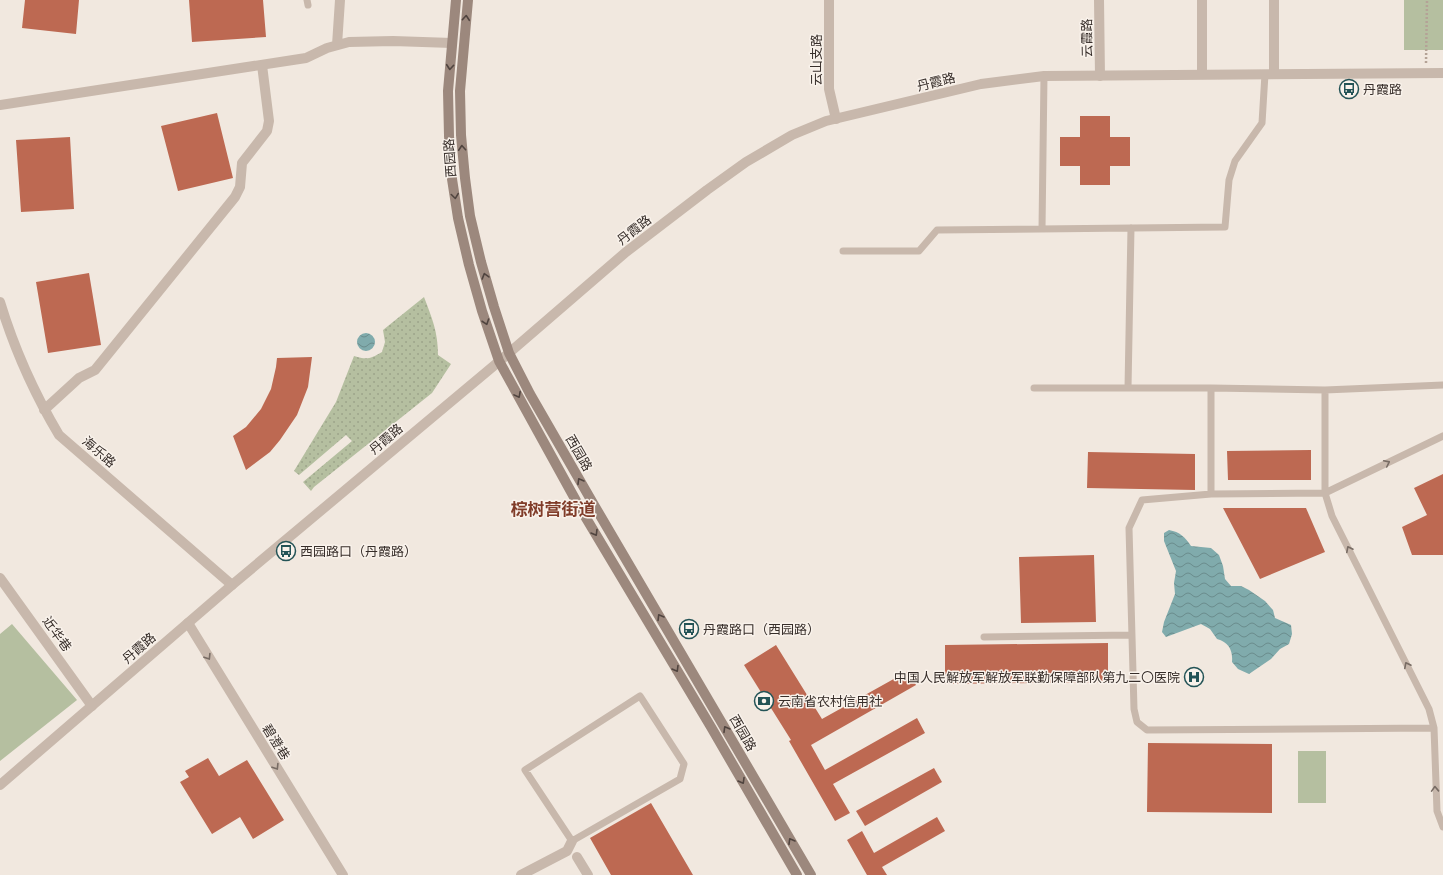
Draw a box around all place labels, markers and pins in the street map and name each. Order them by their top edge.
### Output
bus stop icon: 丹霞路 [1338,78,1360,100]
place label: 丹霞路 [1363,82,1402,97]
bus stop icon: 西园路口（丹霞路） [275,540,297,562]
place label: 西园路口（丹霞路） [300,544,417,559]
bus stop icon: 丹霞路口（西园路） [678,618,700,640]
place label: 丹霞路口（西园路） [703,622,820,637]
hospital icon: 中国人民解放军解放军联勤保障部队第九二〇医院 [1183,666,1205,688]
place label: 中国人民解放军解放军联勤保障部队第九二〇医院 [894,670,1180,685]
bank icon: 云南省农村信用社 [753,690,775,712]
place label: 云南省农村信用社 [778,694,882,709]

